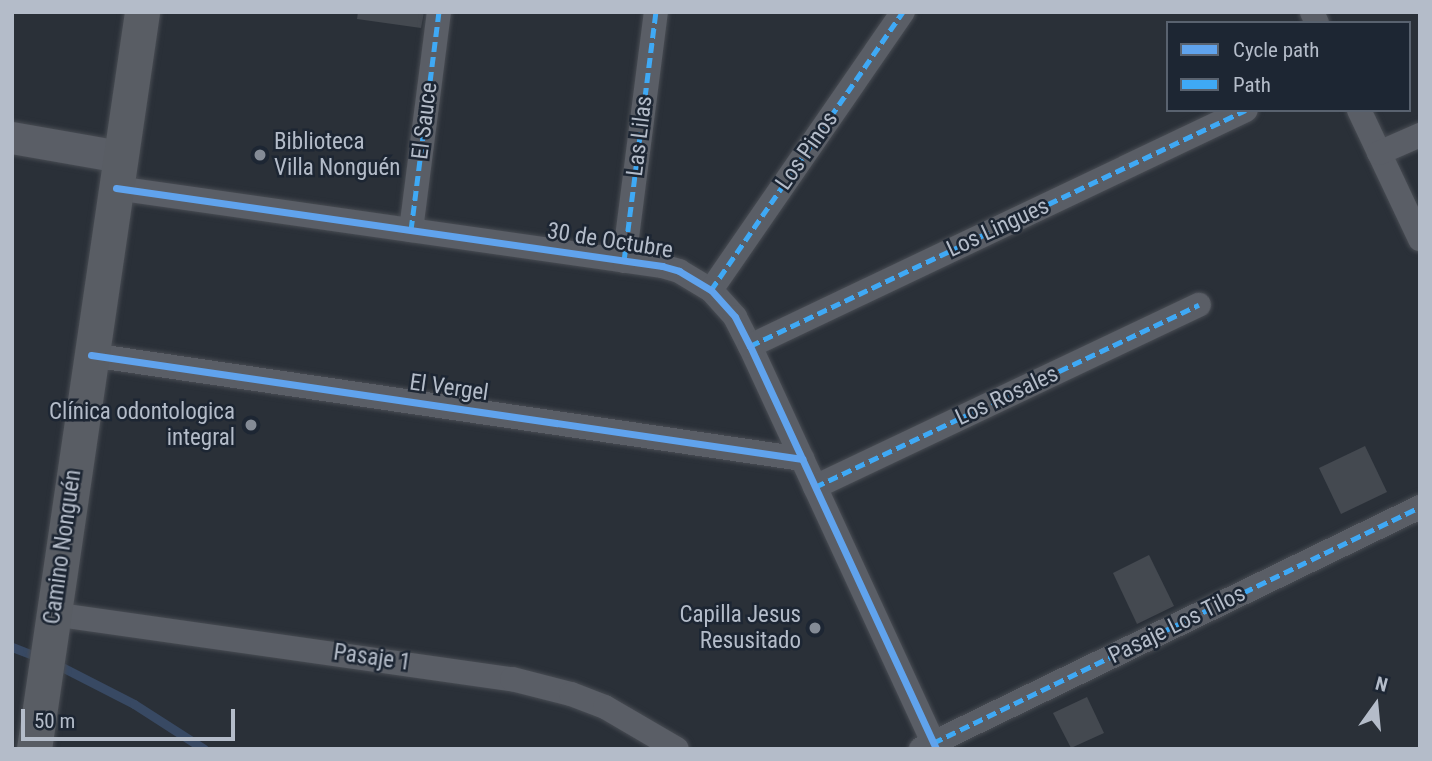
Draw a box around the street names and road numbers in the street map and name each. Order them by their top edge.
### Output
street label: El Sauce [407,81,443,161]
street label: Las Lilas [621,94,659,178]
street label: Los Pinos [770,106,844,196]
street label: Los Lingues [943,192,1053,264]
street label: 30 de Octubre [545,217,675,265]
street label: Los Rosales [951,360,1063,432]
street label: El Vergel [408,369,490,407]
street label: Camino Nonguén [38,468,88,626]
street label: Pasaje Los Tilos [1104,580,1250,670]
street label: Pasaje 1 [332,639,412,677]

